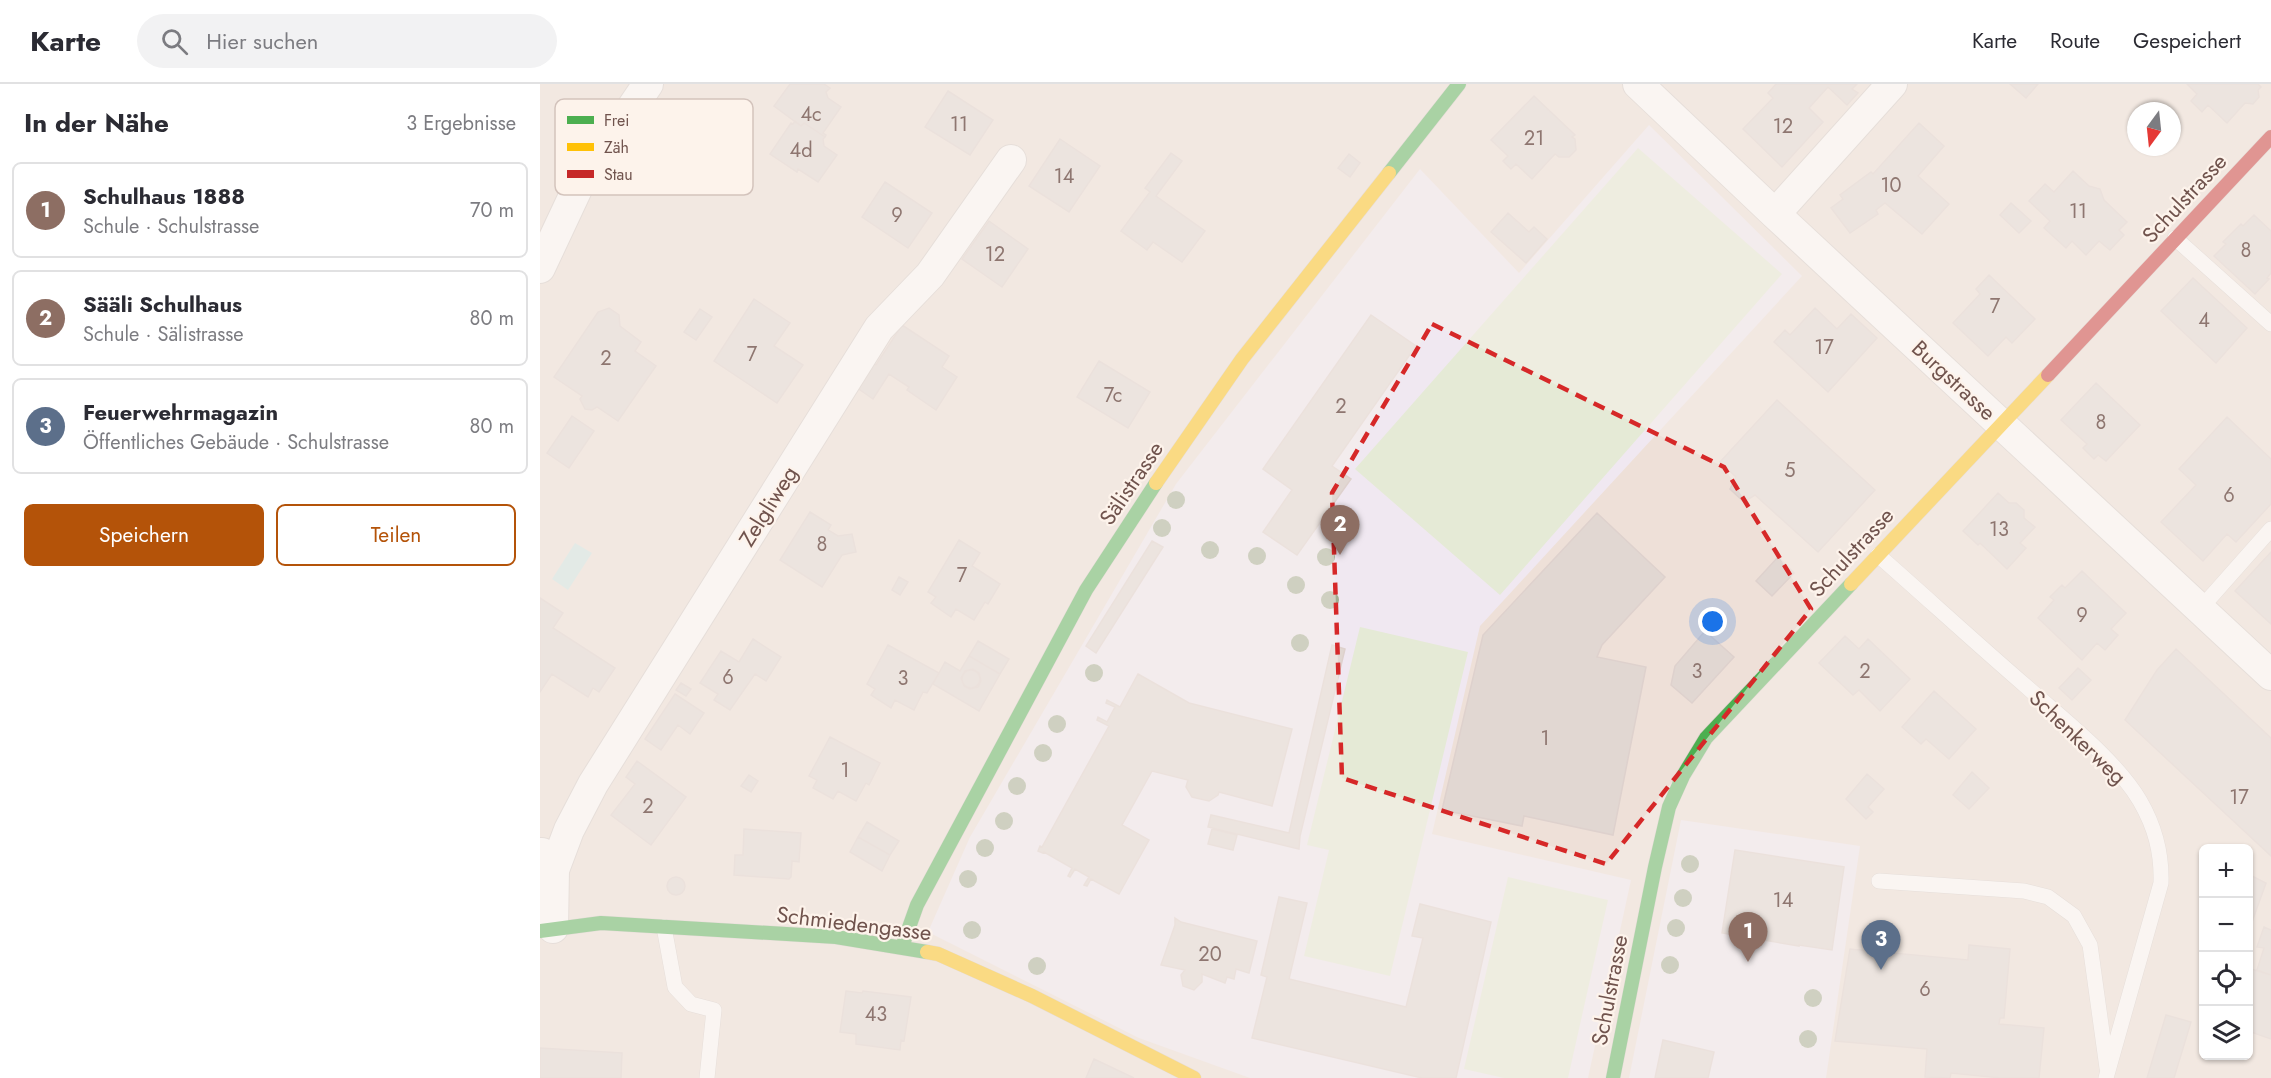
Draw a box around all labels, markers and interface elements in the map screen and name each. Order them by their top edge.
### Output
search box [137,14,557,68]
text: Karte [30,21,101,62]
icon: search [158,25,191,58]
text: Hier suchen [206,25,318,57]
text: Karte [1972,26,2017,56]
text: Route [2050,26,2100,56]
text: Gespeichert [2133,26,2241,56]
legend [555,99,753,195]
house number: 4c [800,100,822,129]
north arrow [2127,102,2181,156]
text: In der Nähe [24,104,169,142]
text: 3 Ergebnisse [406,109,516,138]
text: Frei [604,109,629,132]
house number: 11 [950,110,968,139]
house number: 12 [1773,112,1793,141]
house number: 21 [1524,124,1544,153]
text: Zäh [604,136,629,159]
house number: 4d [789,136,813,165]
street label: Schulstrasse [2134,146,2234,250]
house number: 14 [1054,162,1075,191]
text: Stau [604,163,633,186]
house number: 10 [1881,171,1902,200]
text: Schulhaus 1888 [83,180,245,212]
text: 1 [40,196,51,225]
text: 70 m [470,196,514,225]
house number: 11 [2069,197,2087,226]
house number: 9 [891,201,903,230]
text: Schule · Schulstrasse [83,212,259,241]
house number: 8 [2241,236,2251,265]
house number: 12 [985,240,1005,269]
text: Sääli Schulhaus [83,288,242,320]
house number: 7 [1990,292,2001,321]
text: 2 [39,304,52,333]
text: 80 m [469,304,514,333]
house number: 4 [2198,306,2210,335]
text: Schule · Sälistrasse [83,320,244,349]
house number: 17 [1814,333,1834,362]
street label: Burgstrasse [1905,333,2003,427]
house number: 7 [747,340,758,369]
house number: 2 [600,344,612,373]
house number: 7c [1104,381,1122,410]
house number: 2 [1335,392,1347,421]
text: Feuerwehrmagazin [83,396,278,428]
house number: 8 [2096,408,2106,437]
text: 3 [39,412,52,441]
text: 80 m [469,412,514,441]
text: Öffentliches Gebäude · Schulstrasse [83,428,389,457]
street label: Sälistrasse [1091,435,1171,531]
house number: 5 [1784,456,1796,485]
street label: Zelgliweg [731,460,805,552]
house number: 6 [2223,481,2235,510]
street label: Schulstrasse [1801,500,1901,604]
button: Speichern [24,504,264,566]
button: Teilen [276,504,516,566]
pin: 2 [1320,506,1360,555]
house number: 13 [1989,515,2009,544]
house number: 8 [817,530,827,559]
house number: 7 [957,561,968,590]
house number: 9 [2076,601,2088,630]
your location [1698,607,1727,636]
house number: 3 [1692,657,1703,686]
house number: 2 [1859,657,1871,686]
house number: 6 [722,663,734,692]
house number: 3 [898,664,909,693]
street label: Schenkerweg [2022,682,2134,792]
house number: 1 [1541,724,1550,753]
house number: 1 [841,756,850,785]
house number: 17 [2229,783,2249,812]
house number: 2 [642,792,654,821]
map controls [2199,844,2253,1060]
button: + [2199,844,2253,898]
house number: 14 [1773,886,1794,915]
street label: Schmiedengasse [775,898,933,948]
button: − [2199,898,2253,952]
pin: 1 [1728,912,1768,962]
pin: 3 [1862,920,1900,970]
street label: Schulstrasse [1583,932,1635,1048]
house number: 20 [1198,940,1222,969]
button: locate [2199,952,2253,1006]
house number: 6 [1919,975,1931,1004]
house number: 43 [865,1000,887,1029]
button: layers [2199,1006,2253,1060]

